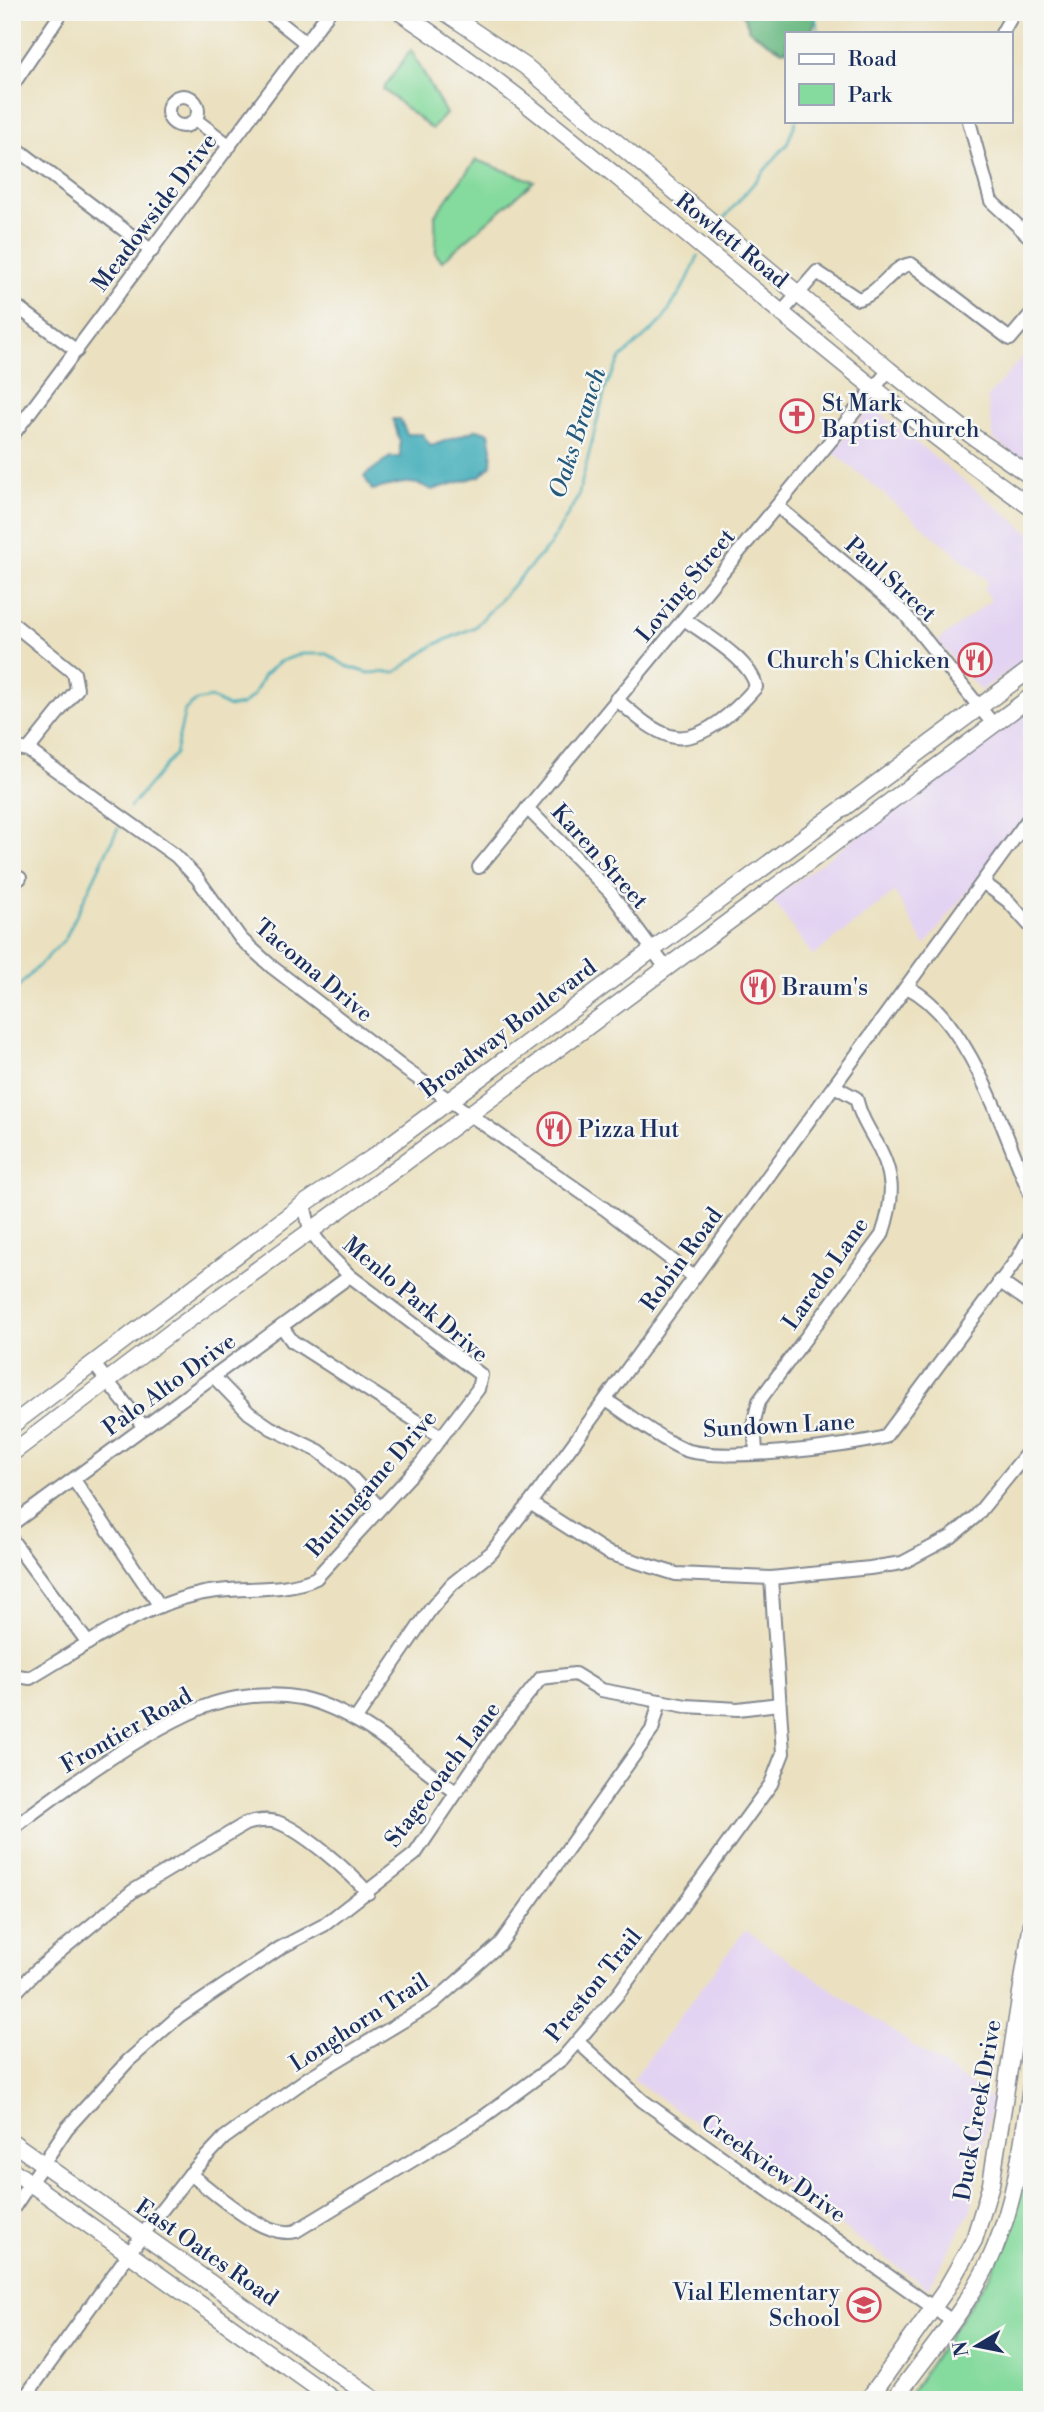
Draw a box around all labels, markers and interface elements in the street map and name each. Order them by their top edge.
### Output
legend [785,32,1012,122]
text: Road [848,47,897,73]
text: Park [848,83,893,109]
street label: Meadowside Drive [86,128,223,297]
street label: Rowlett Road [669,187,793,295]
water label: Oaks Branch [543,364,613,502]
place label: St Mark Baptist Church [821,390,980,444]
church icon: St Mark Baptist Church [778,397,816,435]
street label: Loving Street [630,523,741,648]
street label: Paul Street [839,531,942,628]
restaurant icon: Church's Chicken [956,641,994,679]
place label: Church's Chicken [767,647,950,675]
street label: Karen Street [545,798,654,915]
street label: Tacoma Drive [248,913,378,1028]
street label: Broadway Boulevard [414,953,602,1105]
restaurant icon: Braum's [739,968,777,1006]
place label: Braum's [781,974,868,1002]
restaurant icon: Pizza Hut [535,1110,573,1148]
place label: Pizza Hut [578,1116,679,1144]
street label: Robin Road [635,1202,729,1317]
street label: Laredo Lane [777,1212,875,1335]
street label: Menlo Park Drive [337,1231,494,1369]
street label: Palo Alto Drive [98,1327,241,1442]
street label: Burlingame Drive [300,1404,443,1564]
street label: Sundown Lane [702,1408,856,1444]
street label: Frontier Road [56,1682,197,1780]
street label: Stagecoach Lane [379,1696,507,1853]
street label: Preston Trail [540,1923,648,2048]
street label: Longhorn Trail [285,1967,435,2078]
street label: Duck Creek Drive [948,2017,1008,2203]
street label: Creekview Drive [696,2108,851,2229]
street label: East Oates Road [130,2193,283,2312]
place label: Vial Elementary School [671,2279,841,2333]
school or university icon: Vial Elementary School [845,2286,883,2324]
north arrow [942,2310,1012,2380]
text: N [948,2339,974,2358]

